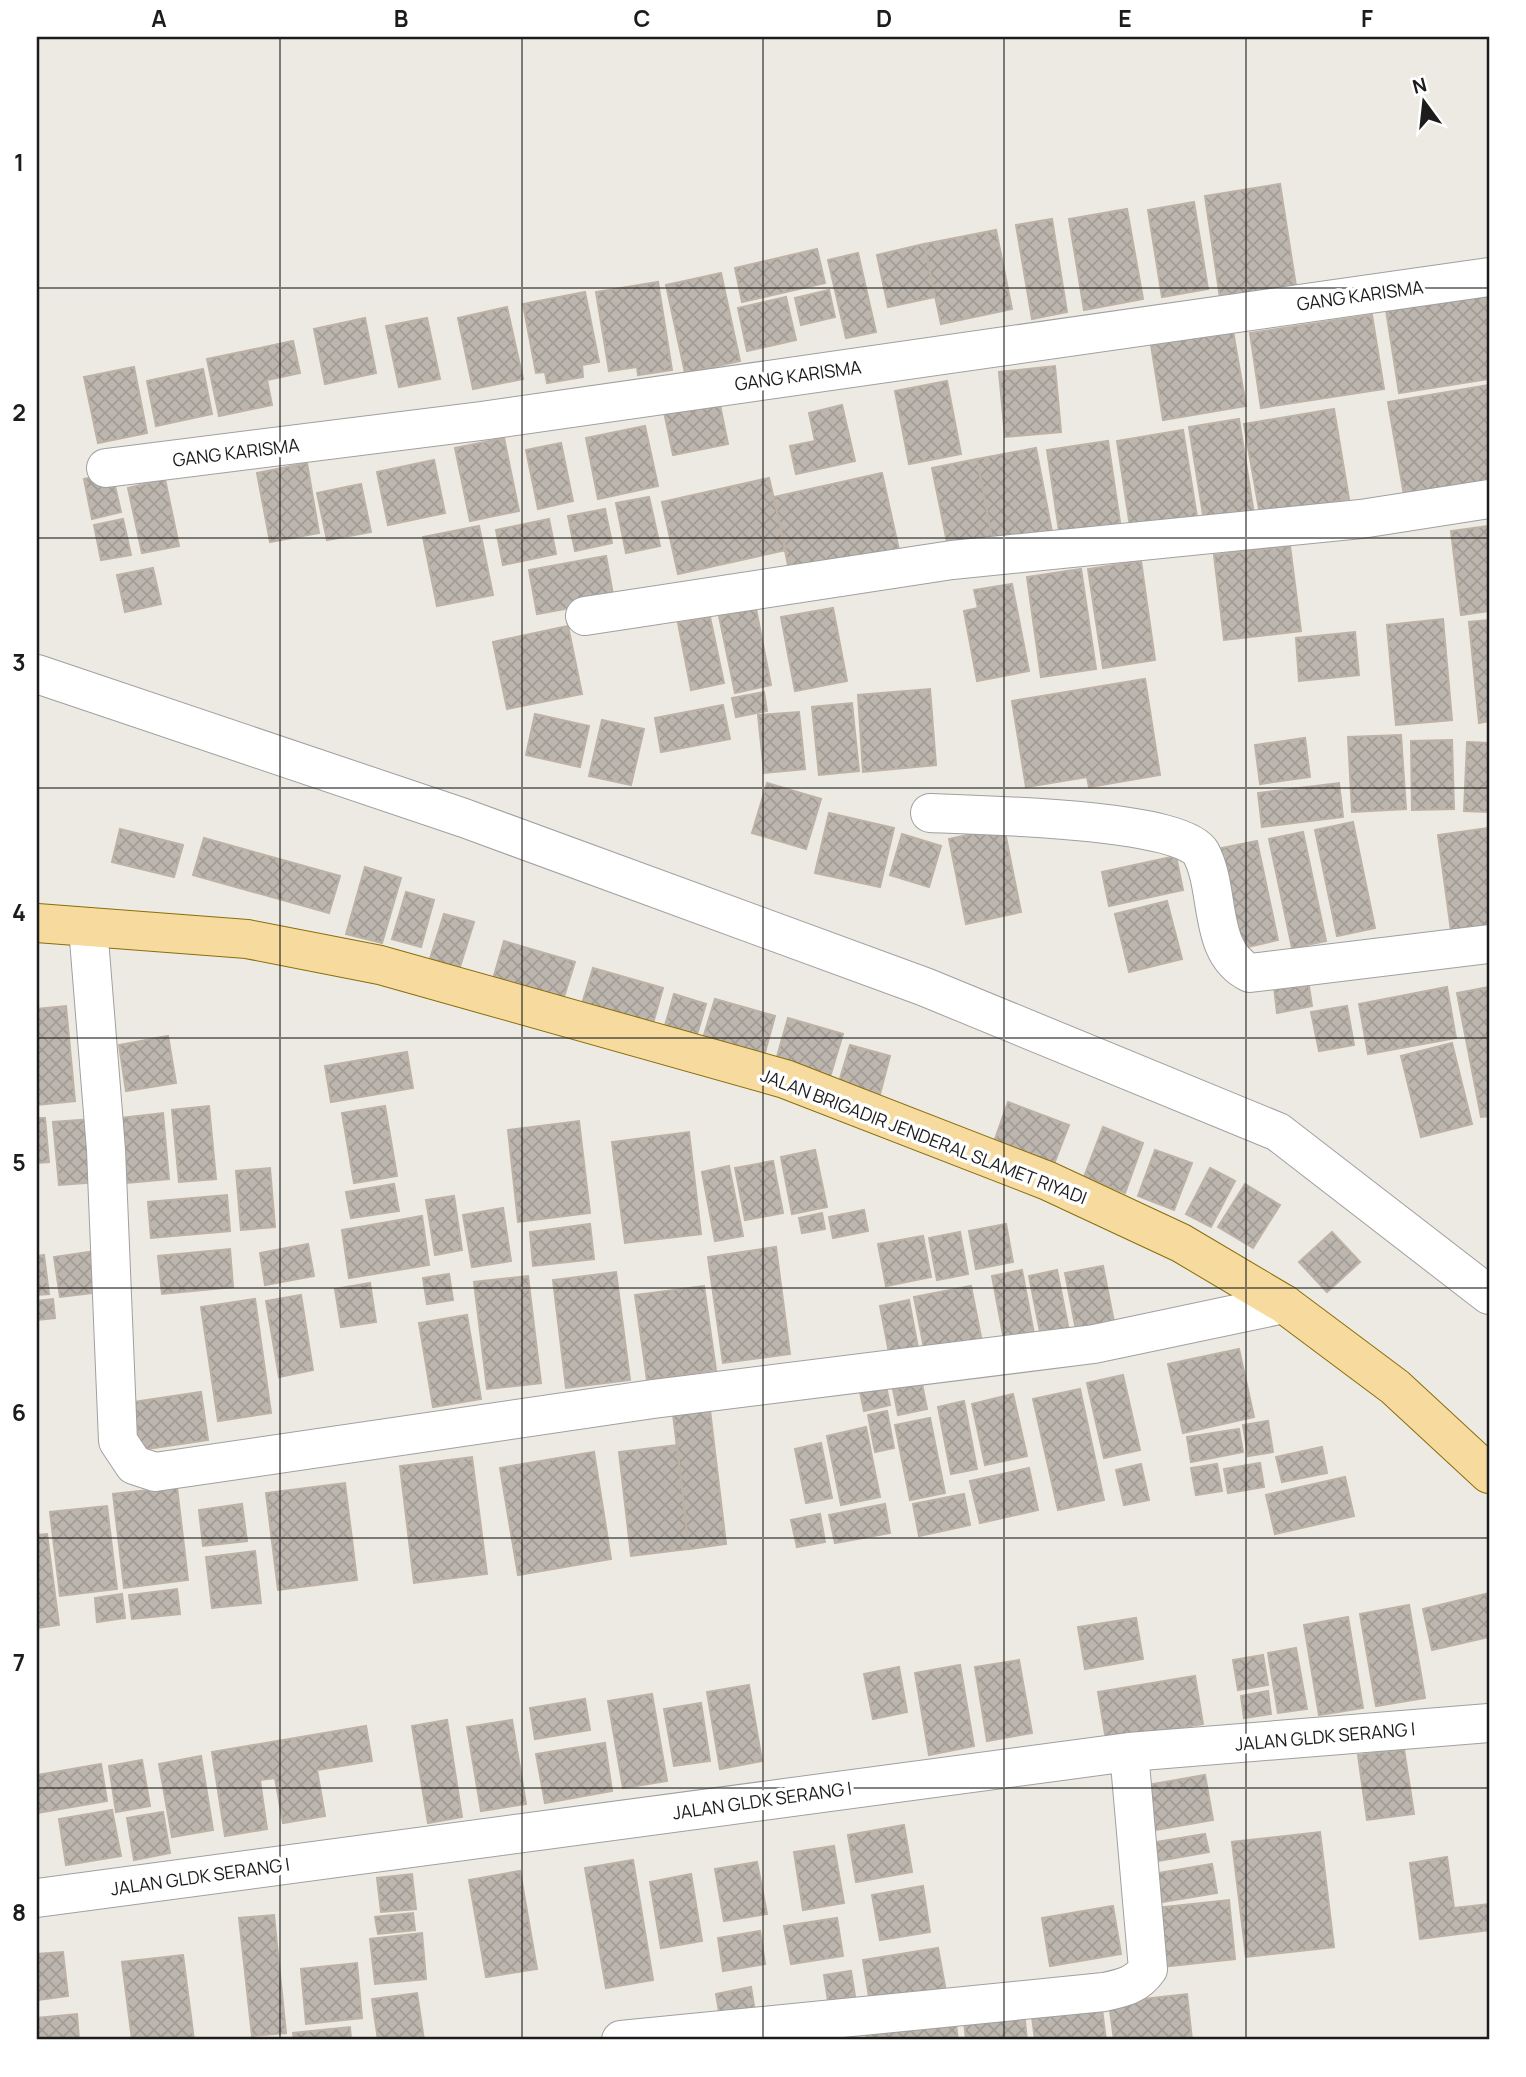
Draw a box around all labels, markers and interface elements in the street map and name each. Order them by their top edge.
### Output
text: A [151,2,167,34]
text: B [394,2,408,34]
text: C [634,2,651,34]
text: D [876,2,892,34]
text: E [1118,2,1132,34]
text: F [1361,2,1373,34]
north arrow [1390,66,1460,136]
text: N [1410,71,1430,100]
text: 1 [14,146,24,178]
street label: GANG KARISMA [1295,274,1425,316]
street label: GANG KARISMA [733,354,863,396]
text: 2 [12,396,26,428]
street label: GANG KARISMA [171,432,301,472]
text: 3 [12,646,26,678]
text: 4 [12,896,26,928]
street label: JALAN BRIGADIR JENDERAL SLAMET RIYADI [757,1063,1091,1209]
text: 5 [12,1146,26,1178]
text: 6 [12,1396,26,1428]
text: 7 [13,1646,25,1678]
street label: JALAN GLDK SERANG I [1234,1716,1416,1756]
street label: JALAN GLDK SERANG I [671,1776,853,1824]
street label: JALAN GLDK SERANG I [109,1852,291,1900]
text: 8 [12,1896,26,1928]

